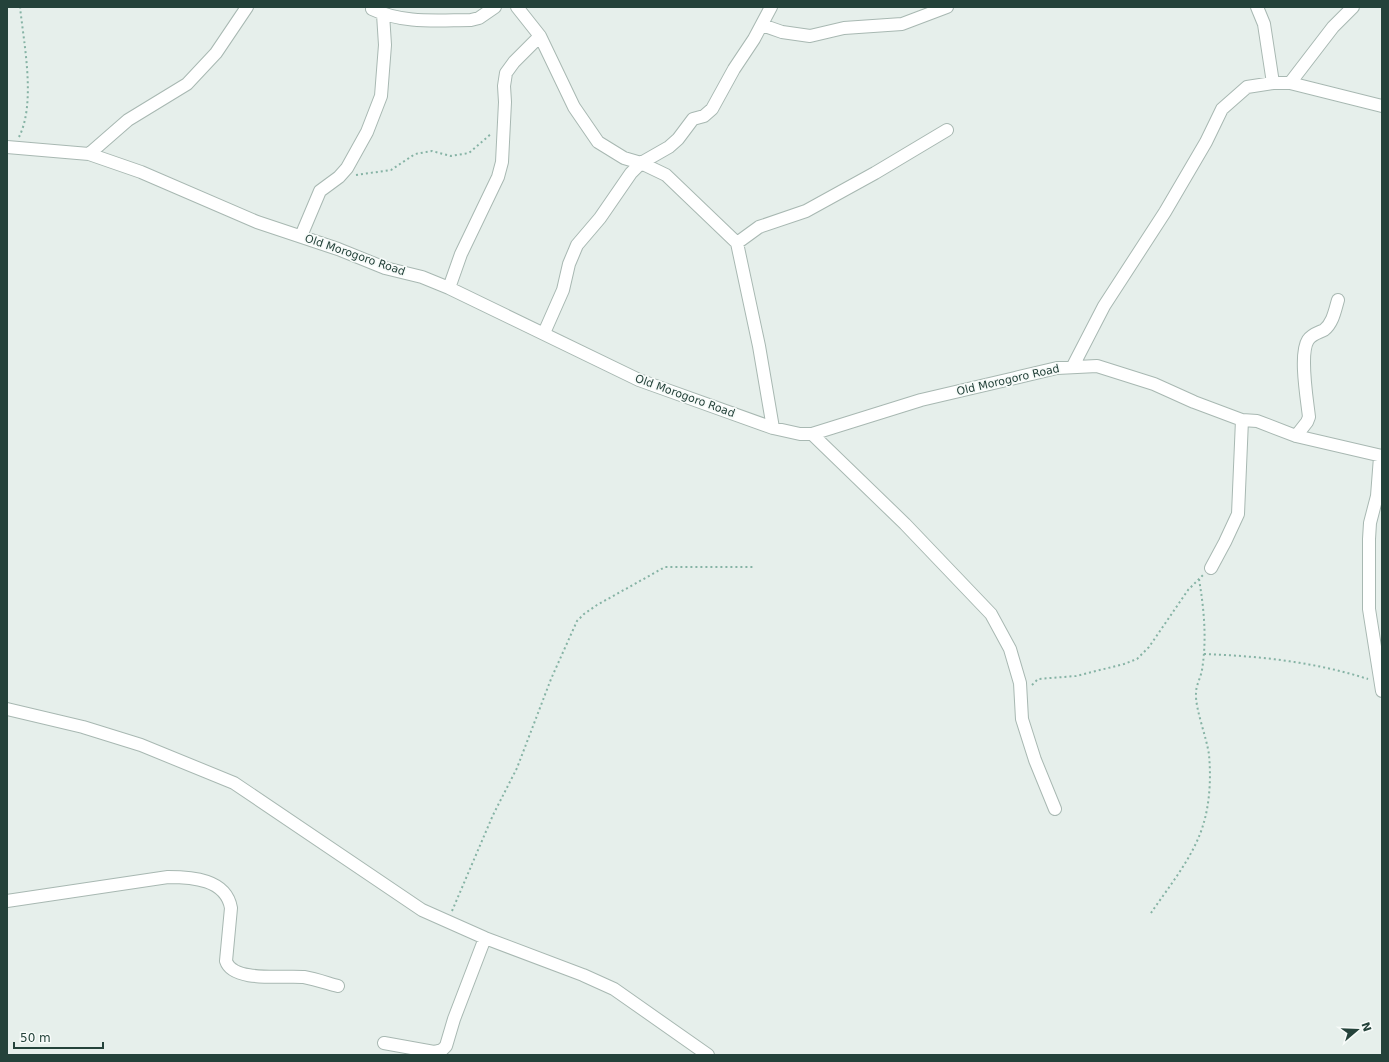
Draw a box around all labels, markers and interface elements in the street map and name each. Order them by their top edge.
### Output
street label: Old Morogoro Road [303,232,407,278]
street label: Old Morogoro Road [955,362,1061,398]
street label: Old Morogoro Road [633,372,737,420]
north arrow [1337,1010,1377,1050]
text: N [1358,1020,1374,1033]
scale bar [14,1024,103,1050]
text: 50 m [20,1031,51,1045]

